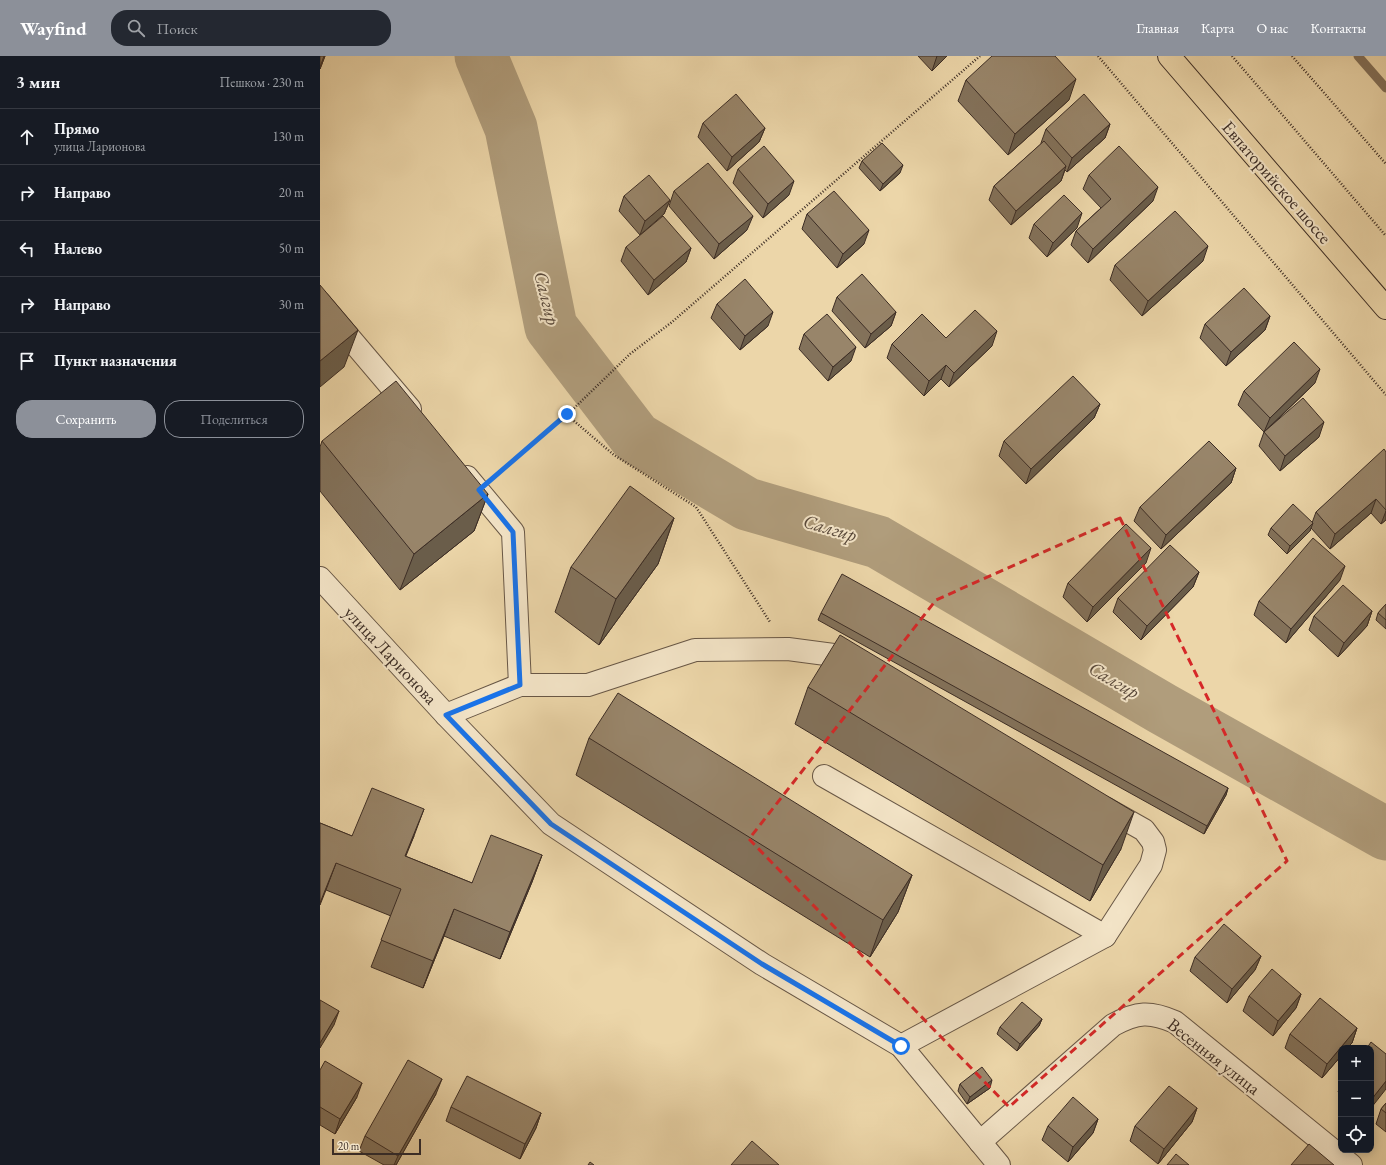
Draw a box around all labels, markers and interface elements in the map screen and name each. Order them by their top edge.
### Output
search box [111,10,391,46]
text: Wayfind [20,16,87,41]
icon: search [125,17,147,39]
text: Поиск [157,19,198,38]
text: Главная [1136,19,1179,37]
text: Карта [1201,19,1234,37]
text: О нас [1256,19,1288,37]
text: Контакты [1310,19,1366,37]
text: 3 мин [16,71,60,93]
text: Пешком · 230 m [220,74,304,91]
street label: Евпаторийское шоссе [1217,116,1337,248]
text: Прямо [54,119,99,138]
icon: ahead [16,126,38,148]
text: 130 m [273,128,304,145]
text: улица Ларионова [54,138,145,155]
icon: right [16,182,38,204]
text: Направо [54,183,111,202]
text: 20 m [279,184,304,201]
icon: left [16,238,38,260]
text: Налево [54,239,102,258]
text: 50 m [279,240,304,257]
water label: Салгир [528,269,566,328]
icon: right [16,294,38,316]
text: Направо [54,295,111,314]
text: 30 m [279,296,304,313]
icon: arrive [16,350,38,372]
text: Пункт назначения [54,351,177,370]
button: Сохранить [16,400,156,438]
button: Поделиться [164,400,304,438]
route end [558,405,576,423]
water label: Салгир [800,508,860,548]
street label: улица Ларионова [339,601,443,710]
water label: Салгир [1084,656,1144,705]
street label: Весенняя улица [1163,1012,1266,1100]
route start [892,1037,910,1055]
map controls [1338,1045,1374,1153]
button: + [1338,1045,1374,1081]
button: − [1338,1081,1374,1117]
button: locate [1338,1117,1374,1153]
scale bar [332,1137,421,1156]
text: 20 m [338,1139,359,1153]

